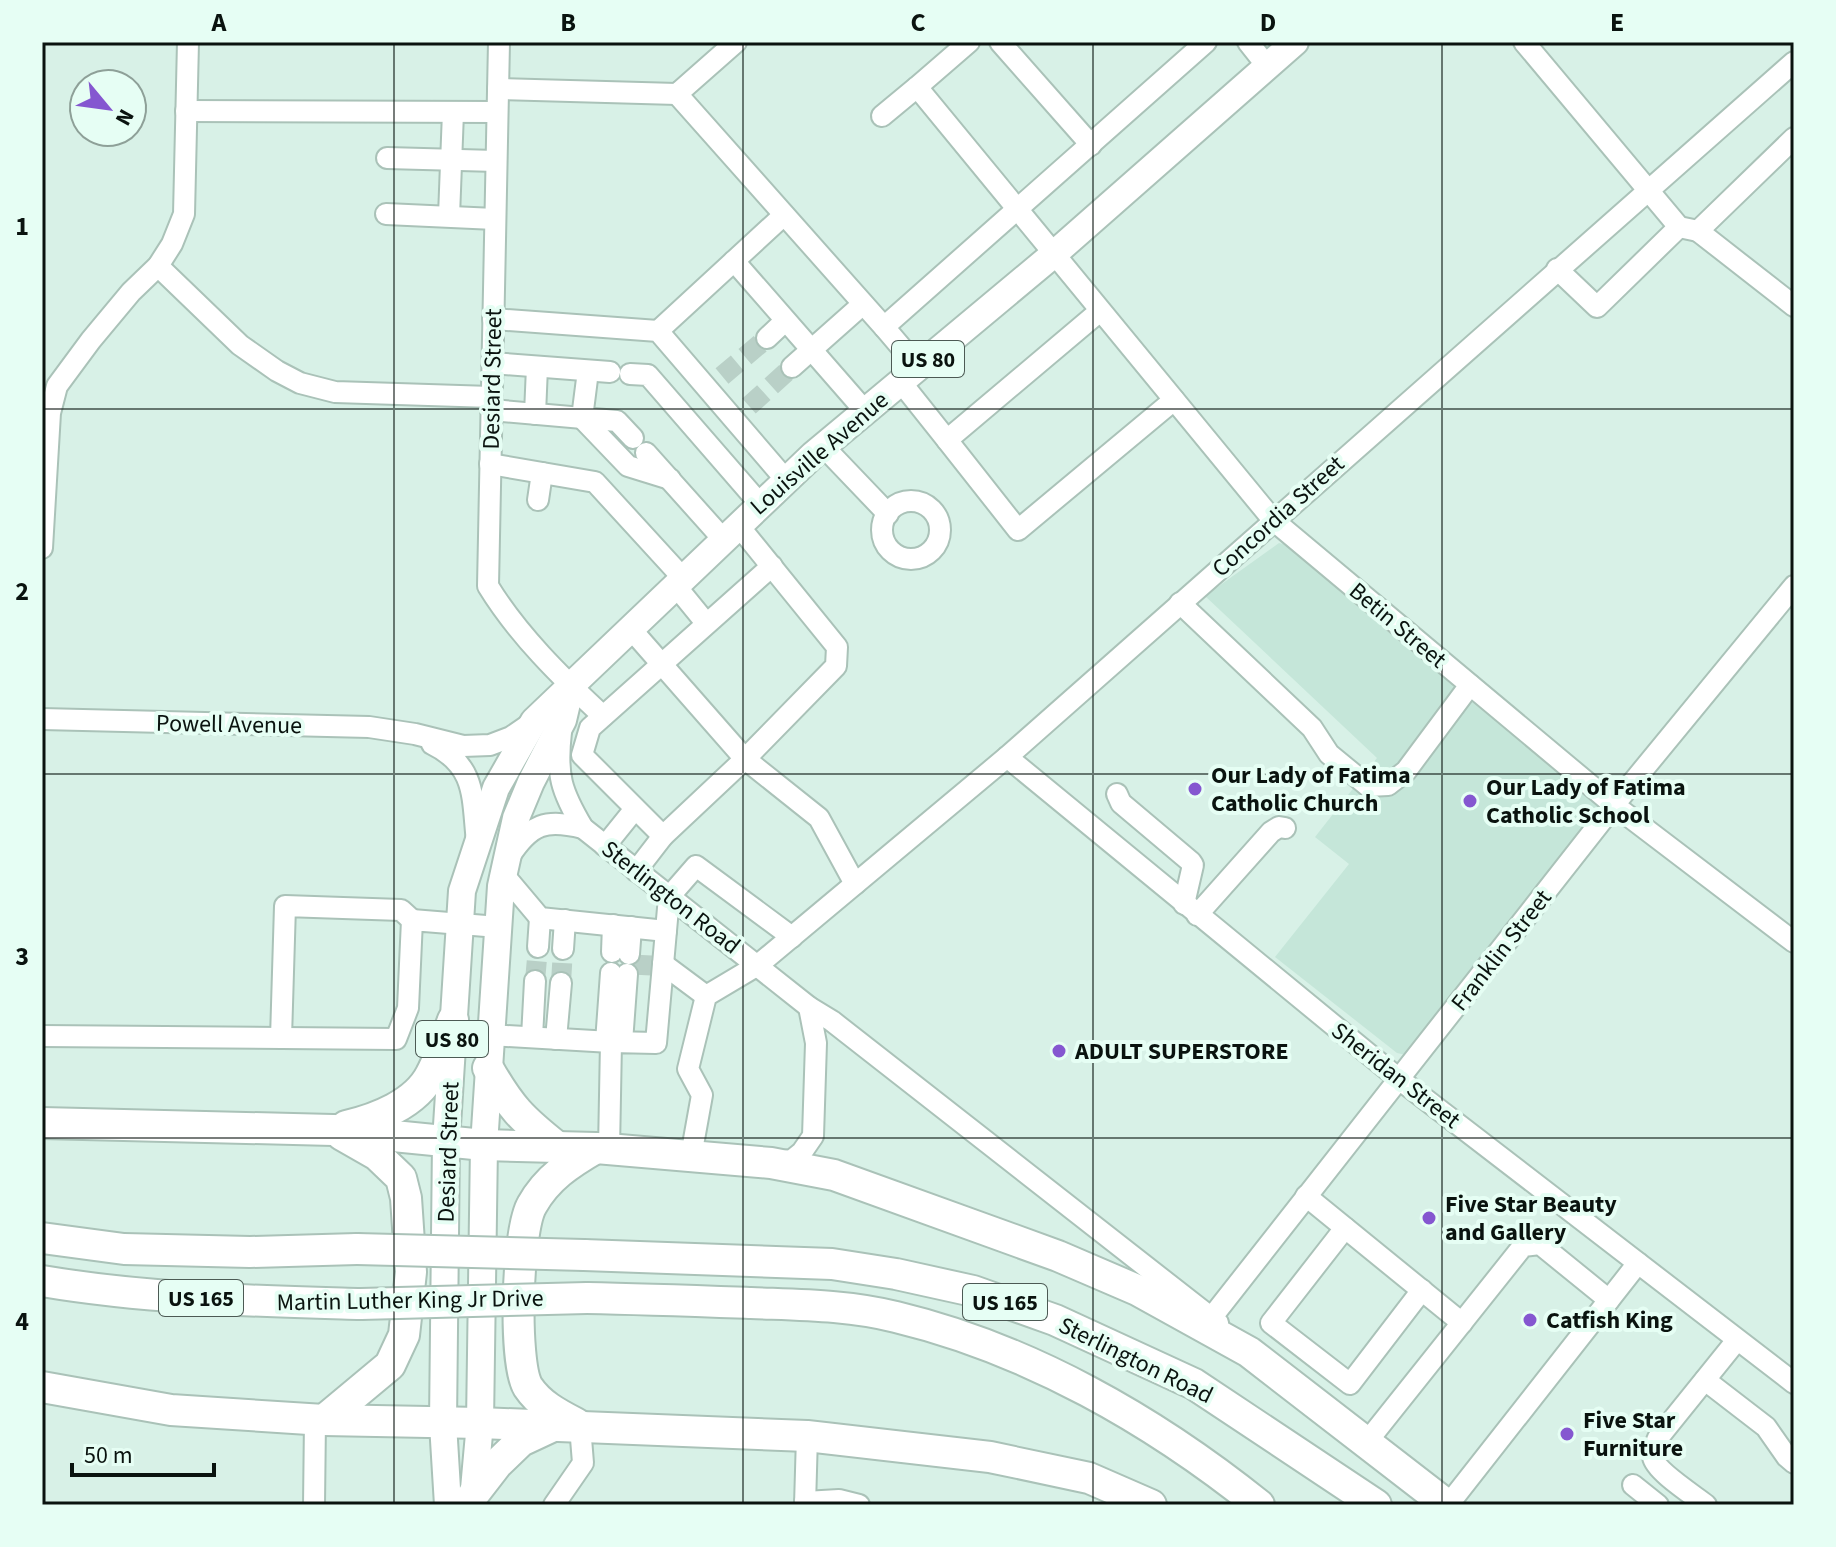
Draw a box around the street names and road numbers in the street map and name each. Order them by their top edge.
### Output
street label: Desiard Street [474,308,511,450]
road number: US 80 [892,341,964,377]
street label: Louisville Avenue [742,383,896,523]
street label: Concordia Street [1204,447,1352,585]
street label: Betin Street [1341,574,1454,677]
street label: Powell Avenue [156,706,302,743]
street label: Sterlington Road [594,832,748,963]
street label: Franklin Street [1443,882,1560,1019]
street label: Sheridan Street [1324,1014,1468,1137]
road number: US 80 [416,1021,488,1057]
street label: Desiard Street [429,1081,468,1223]
road number: US 165 [159,1280,243,1316]
street label: Martin Luther King Jr Drive [276,1281,544,1320]
road number: US 165 [963,1284,1047,1320]
street label: Sterlington Road [1053,1308,1219,1413]

